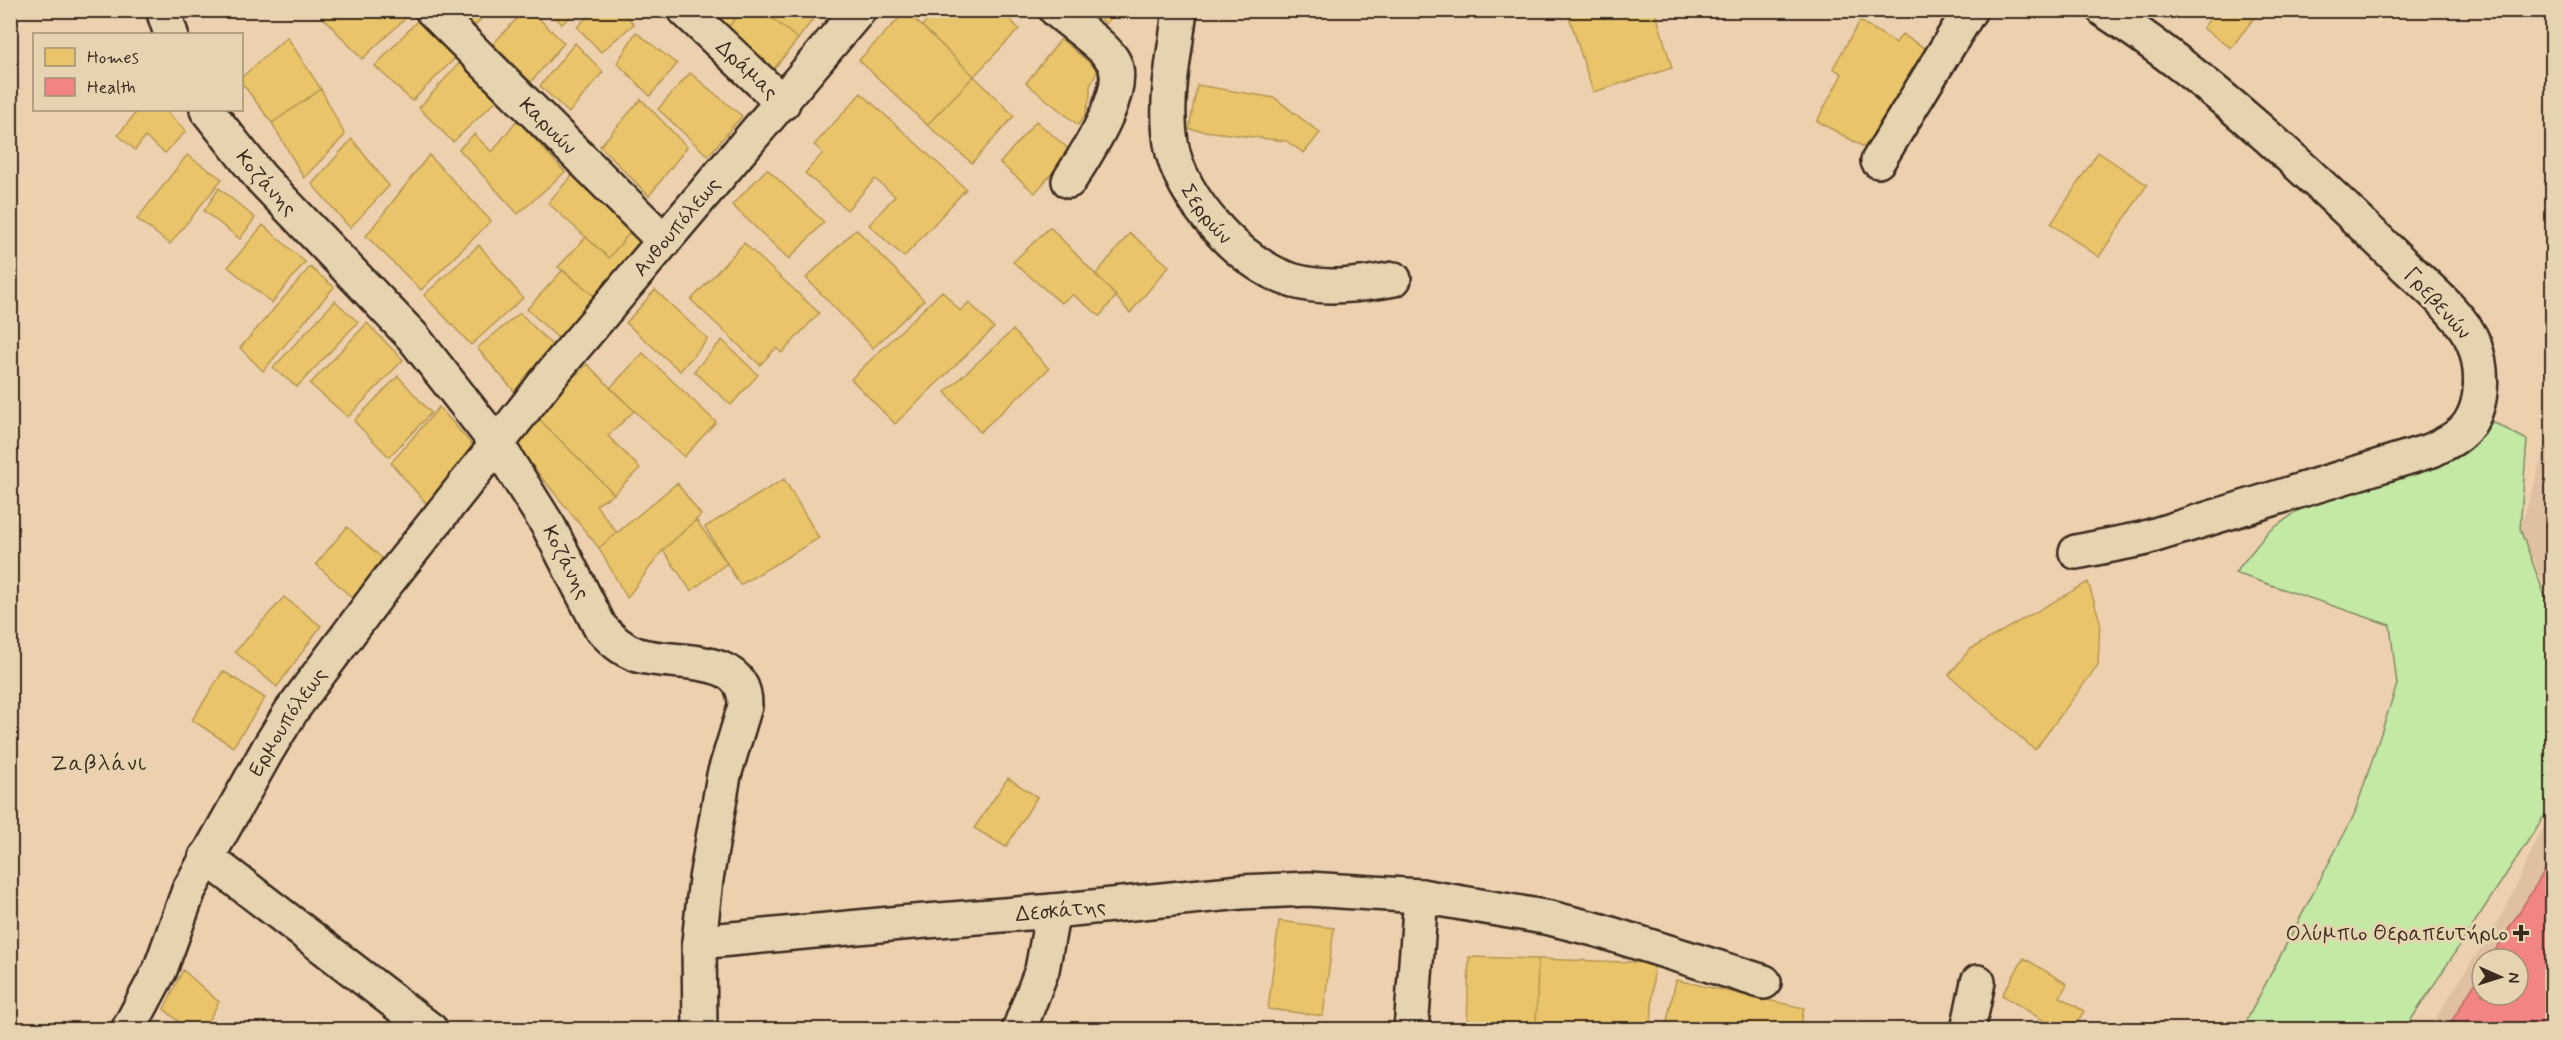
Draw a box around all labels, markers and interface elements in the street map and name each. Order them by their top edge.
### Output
legend [33,33,243,111]
street label: Δράμας [710,34,784,106]
text: Homes [87,46,139,70]
text: Health [87,76,136,100]
street label: Καρυών [513,92,582,161]
street label: Κοζάνης [229,144,303,222]
street label: Ανθουπόλεως [627,172,727,283]
street label: Σερρών [1173,179,1238,251]
street label: Γρεβενών [2397,262,2477,346]
street label: Κοζάνης [535,521,596,604]
street label: Ερμουπόλεως [242,662,334,782]
district label: Ζαβλάνι [50,750,148,778]
street label: Δεσκάτης [1014,893,1107,929]
place label: Ολύμπιο Θεραπευτήριο [2285,920,2508,948]
marker: Ολύμπιο Θεραπευτήριο [2512,924,2530,942]
north arrow [2470,947,2530,1007]
text: N [2503,972,2524,984]

